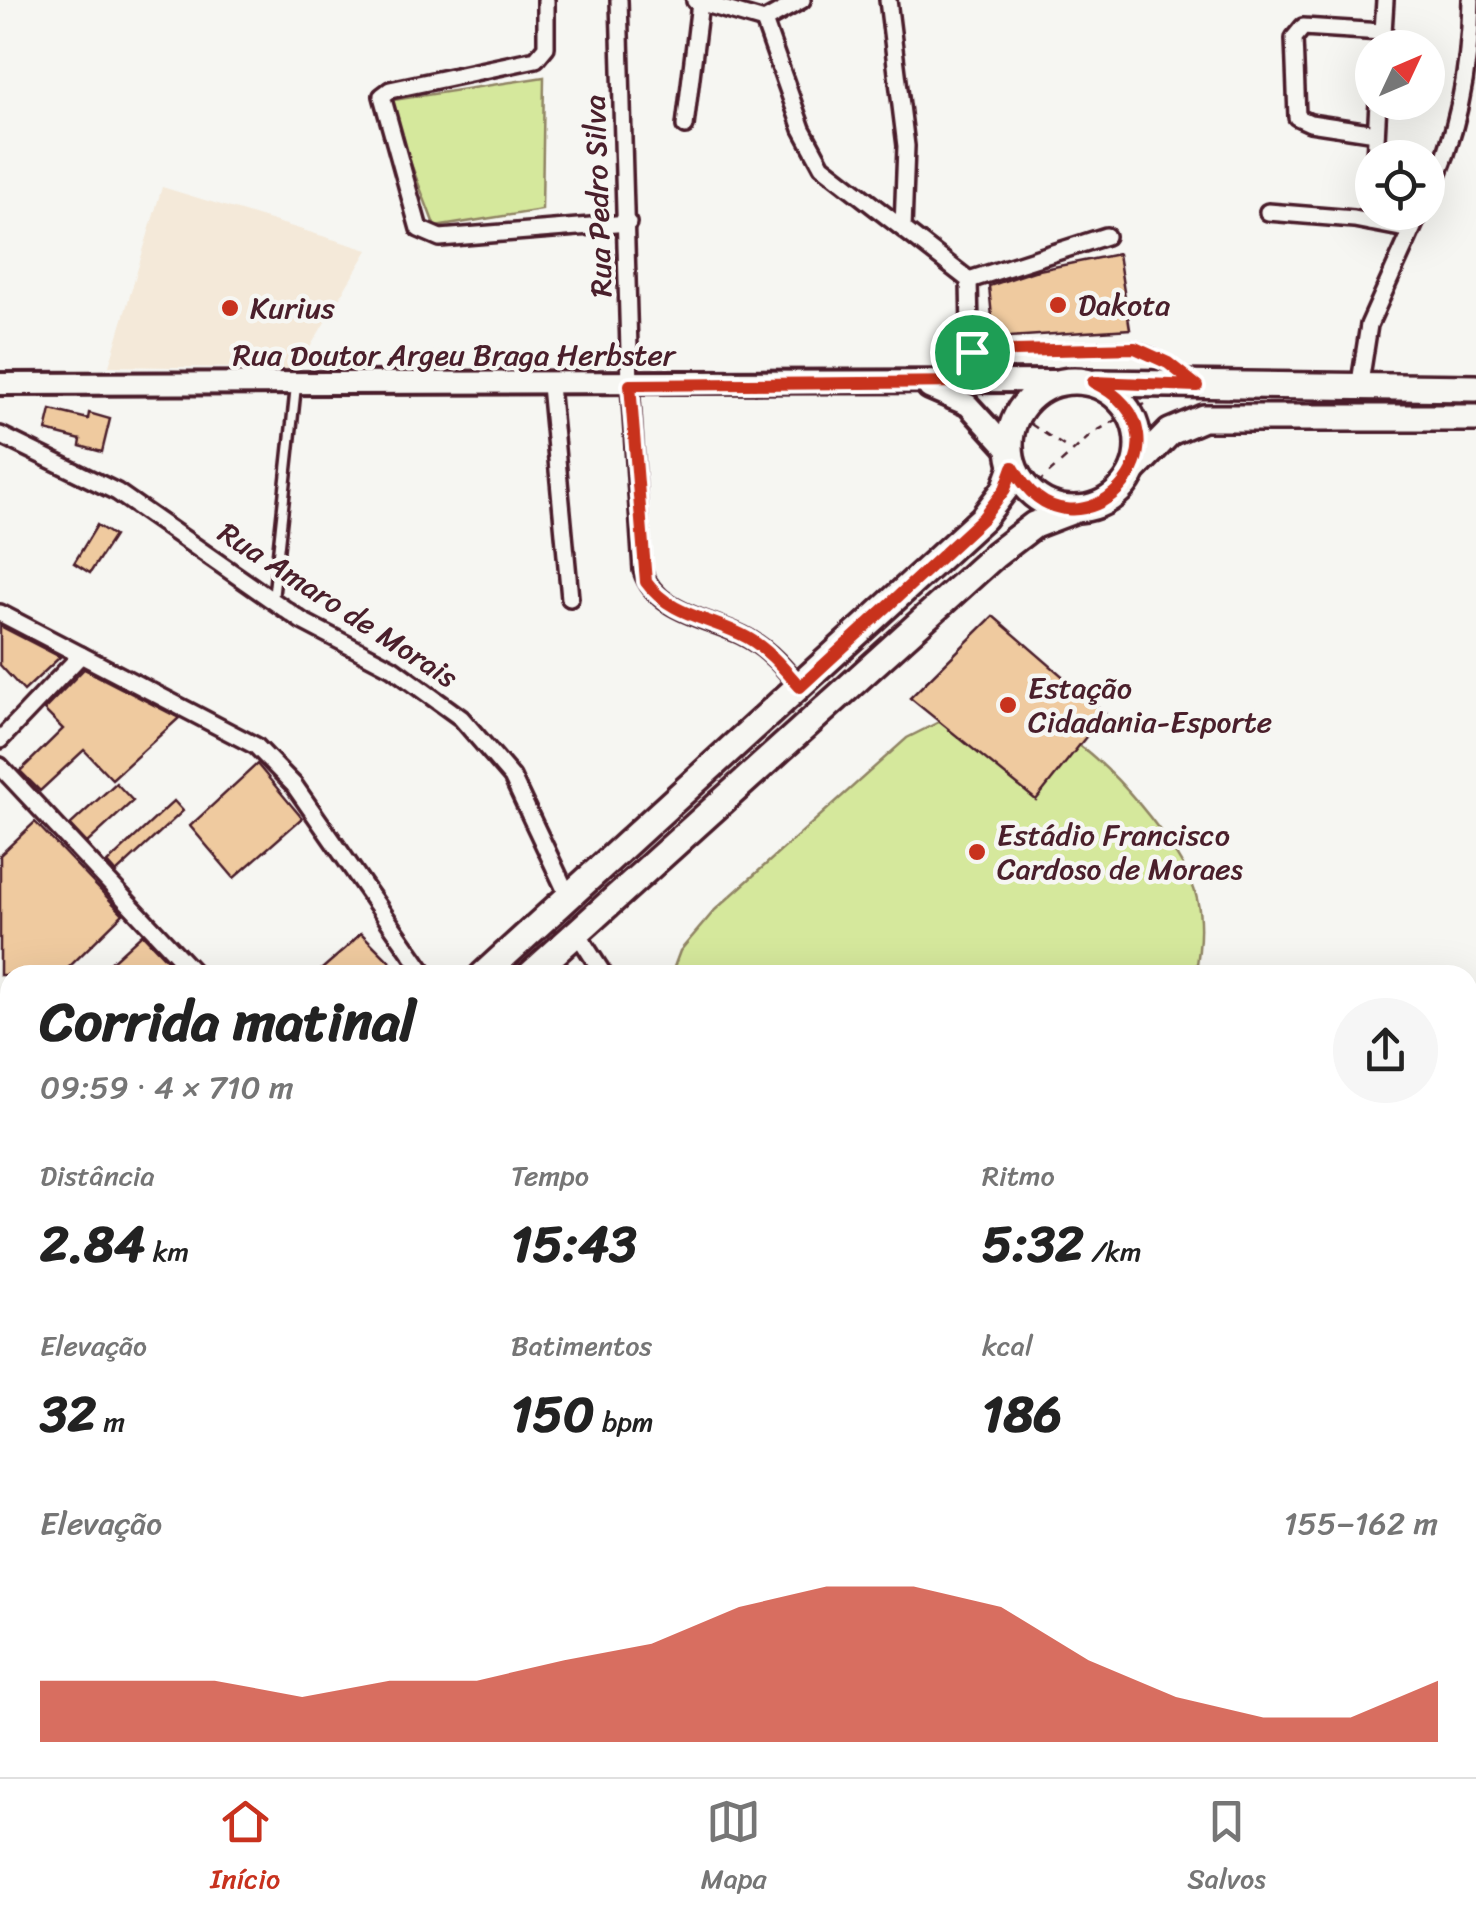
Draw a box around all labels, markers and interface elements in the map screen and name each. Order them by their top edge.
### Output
north arrow [1355,30,1445,120]
map controls [1355,30,1445,230]
street label: Rua Pedro Silva [567,94,629,298]
button: locate [1355,140,1445,230]
place label: Dakota [1078,278,1170,332]
place label: Kurius [250,281,335,335]
marker: Dakota [1047,294,1069,316]
marker: Kurius [219,297,241,319]
pin [930,310,1015,395]
icon: arrive [945,325,1000,380]
street label: Rua Doutor Argeu Braga Herbster [233,328,677,382]
street label: Rua Amaro de Morais [207,507,469,703]
place label: Estação Cidadania-Esporte [1028,661,1272,749]
marker: Estação Cidadania-Esporte [997,694,1019,716]
place label: Estádio Francisco Cardoso de Moraes [997,808,1244,896]
marker: Estádio Francisco Cardoso de Moraes [966,841,988,863]
text: Corrida matinal [40,973,416,1070]
button: share [1333,998,1438,1103]
text: 09:59 · 4 × 710 m [40,1059,294,1116]
text: Distância [40,1151,155,1200]
text: Tempo [511,1151,589,1200]
text: Ritmo [982,1151,1055,1200]
text: 2.84 [40,1200,145,1289]
text: 15:43 [511,1200,637,1289]
text: 5:32 [982,1200,1084,1289]
text: km [145,1227,189,1276]
text: /km [1084,1227,1142,1276]
text: Elevação [40,1321,147,1370]
text: Batimentos [511,1321,652,1370]
text: kcal [982,1321,1033,1370]
text: 32 [40,1370,96,1459]
text: 150 [511,1370,595,1459]
text: 186 [982,1370,1062,1459]
text: m [96,1397,125,1446]
text: bpm [595,1397,654,1446]
text: Elevação [40,1495,162,1552]
text: 155–162 m [1284,1495,1438,1552]
tab: Início [210,1794,280,1903]
tab: Mapa [701,1794,767,1903]
tab: Salvos [1187,1794,1266,1903]

